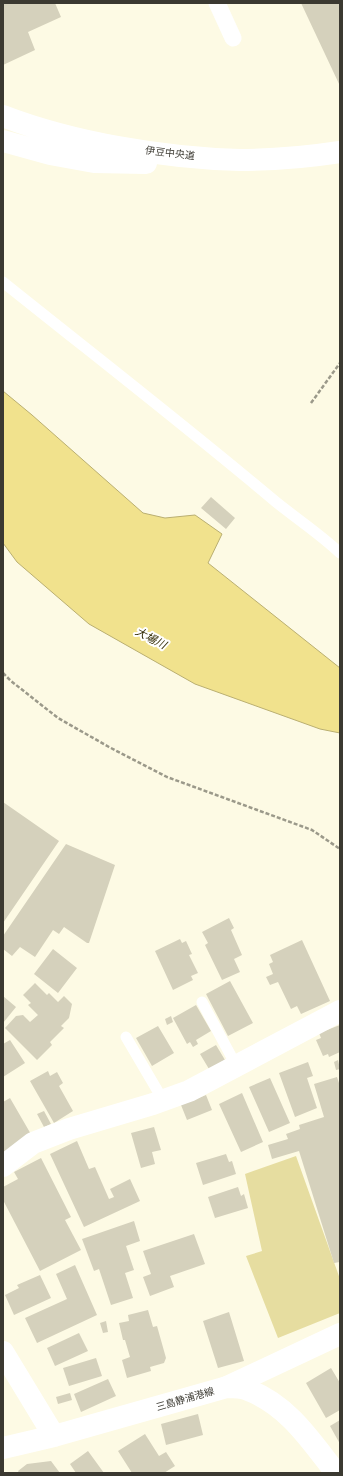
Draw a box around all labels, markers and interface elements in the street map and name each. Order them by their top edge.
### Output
street label: 伊豆中央道 [144,143,196,163]
water label: 大場川 [133,623,170,653]
street label: 三島静浦港線 [154,1384,216,1414]

